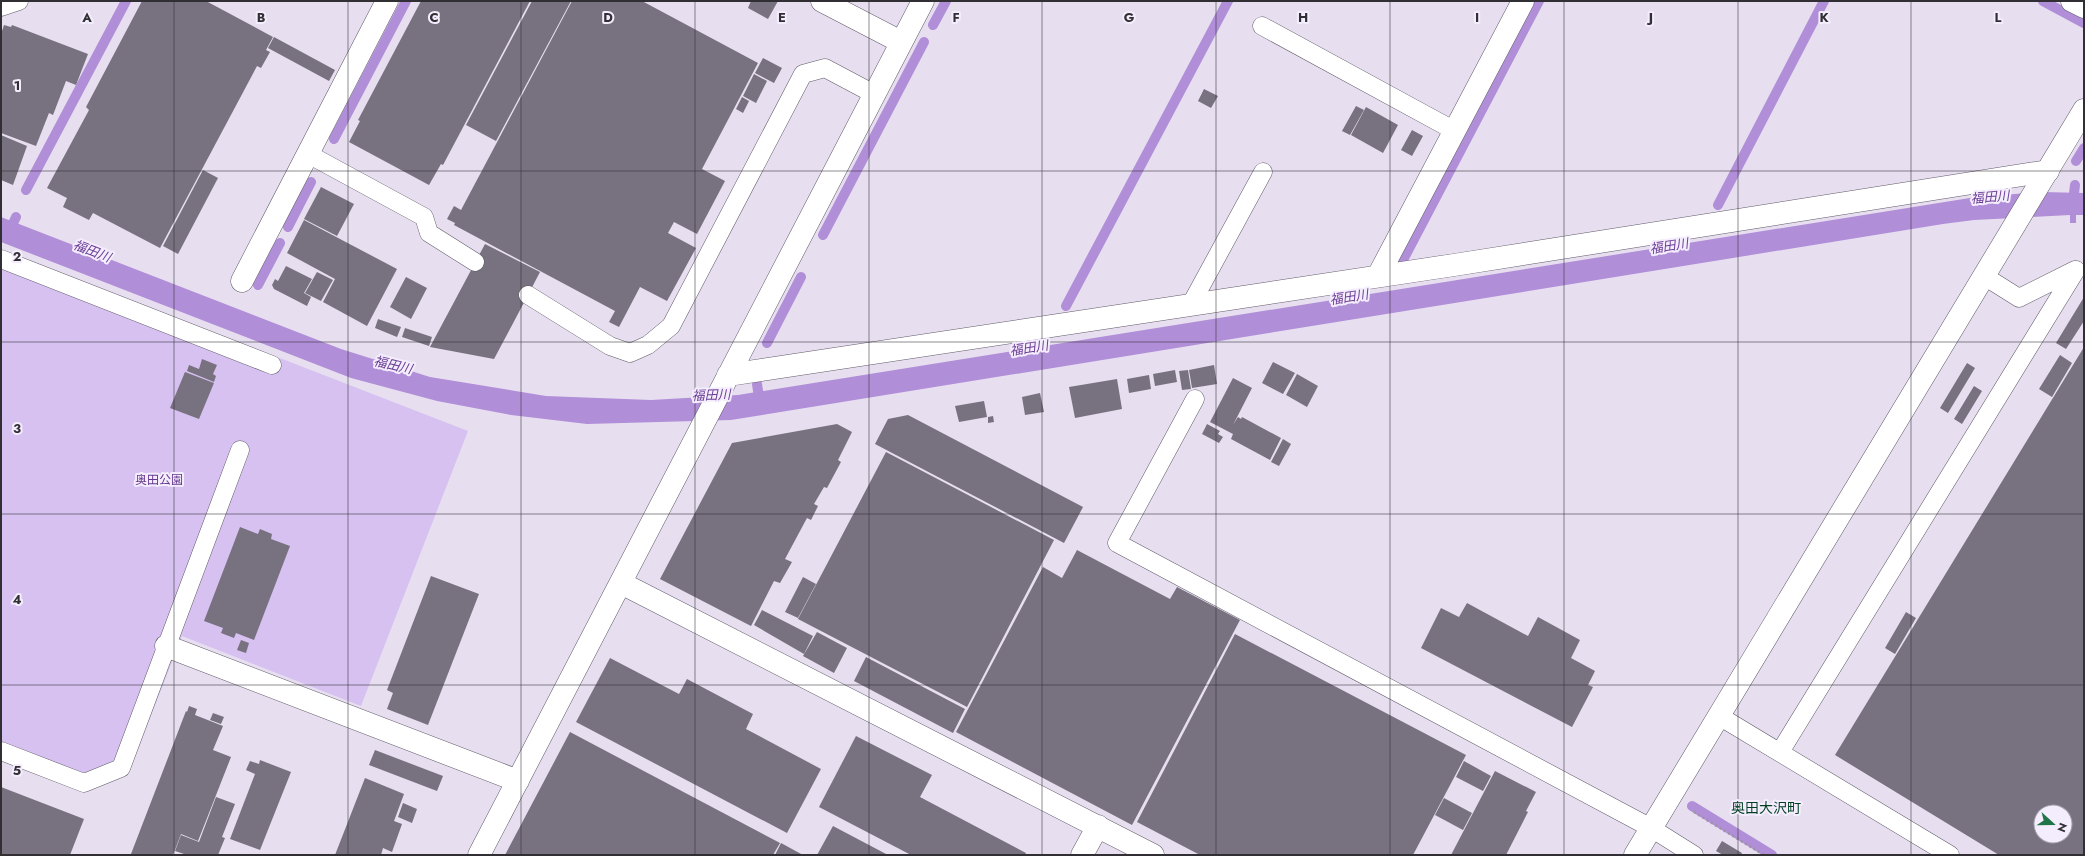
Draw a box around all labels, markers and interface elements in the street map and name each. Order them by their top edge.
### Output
text: A [81,8,92,27]
text: B [257,8,266,27]
text: C [429,8,439,27]
text: D [603,8,613,27]
text: E [778,8,786,27]
text: F [952,8,960,27]
text: G [1124,8,1135,27]
text: H [1298,8,1308,27]
text: I [1475,8,1479,27]
text: J [1646,8,1653,27]
text: K [1819,8,1829,27]
text: L [1995,8,2002,27]
text: 1 [14,76,20,95]
water label: 福田川 [1970,186,2012,208]
water label: 福田川 [1648,233,1692,258]
water label: 福田川 [70,235,115,268]
text: 2 [13,247,21,266]
water label: 福田川 [1328,284,1372,309]
water label: 福田川 [1008,335,1052,360]
water label: 福田川 [372,351,416,379]
water label: 福田川 [691,385,733,405]
text: 3 [13,419,21,438]
park label: 奥田公園 [135,471,183,489]
text: 4 [12,590,22,609]
text: 5 [13,761,21,780]
district label: 奥田大沢町 [1731,798,1801,818]
north arrow [2033,804,2073,844]
text: N [2053,821,2071,835]

